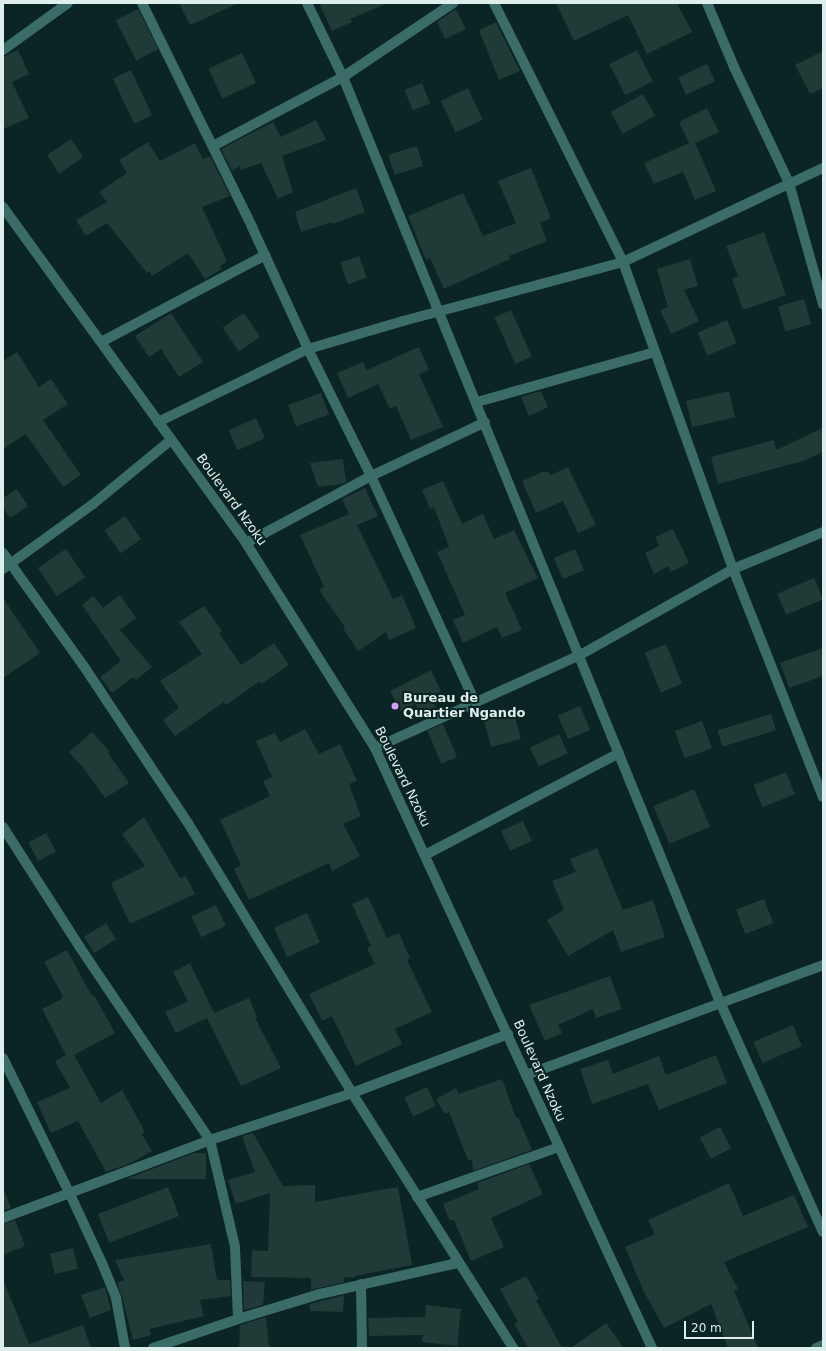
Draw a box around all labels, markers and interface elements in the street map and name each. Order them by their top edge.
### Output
street label: Boulevard Nzoku [192,451,270,549]
place label: Bureau de Quartier Ngando [403,691,525,722]
marker: Bureau de Quartier Ngando [390,701,400,711]
street label: Boulevard Nzoku [371,724,433,830]
street label: Boulevard Nzoku [510,1018,568,1124]
scale bar [686,1313,756,1339]
text: 20 m [691,1321,722,1335]

